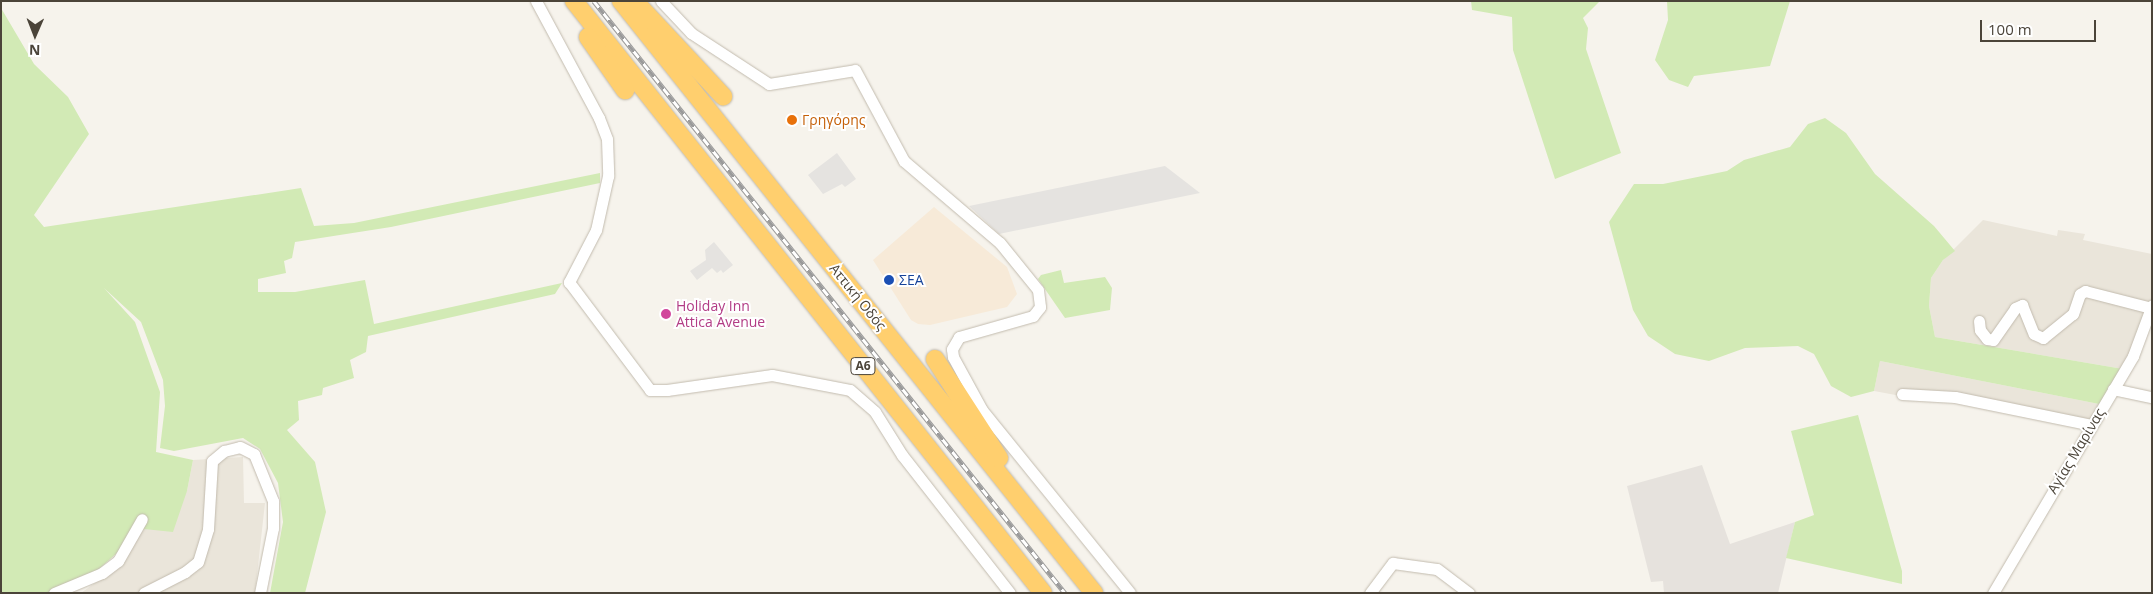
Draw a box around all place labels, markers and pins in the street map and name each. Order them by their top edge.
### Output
place label: Γρηγόρης [802,112,866,128]
marker: Γρηγόρης [786,114,798,126]
place label: ΣΕΑ [899,272,924,288]
marker: ΣΕΑ [883,274,895,286]
place label: Holiday Inn Attica Avenue [676,298,765,331]
marker: Holiday Inn Attica Avenue [660,308,672,320]

